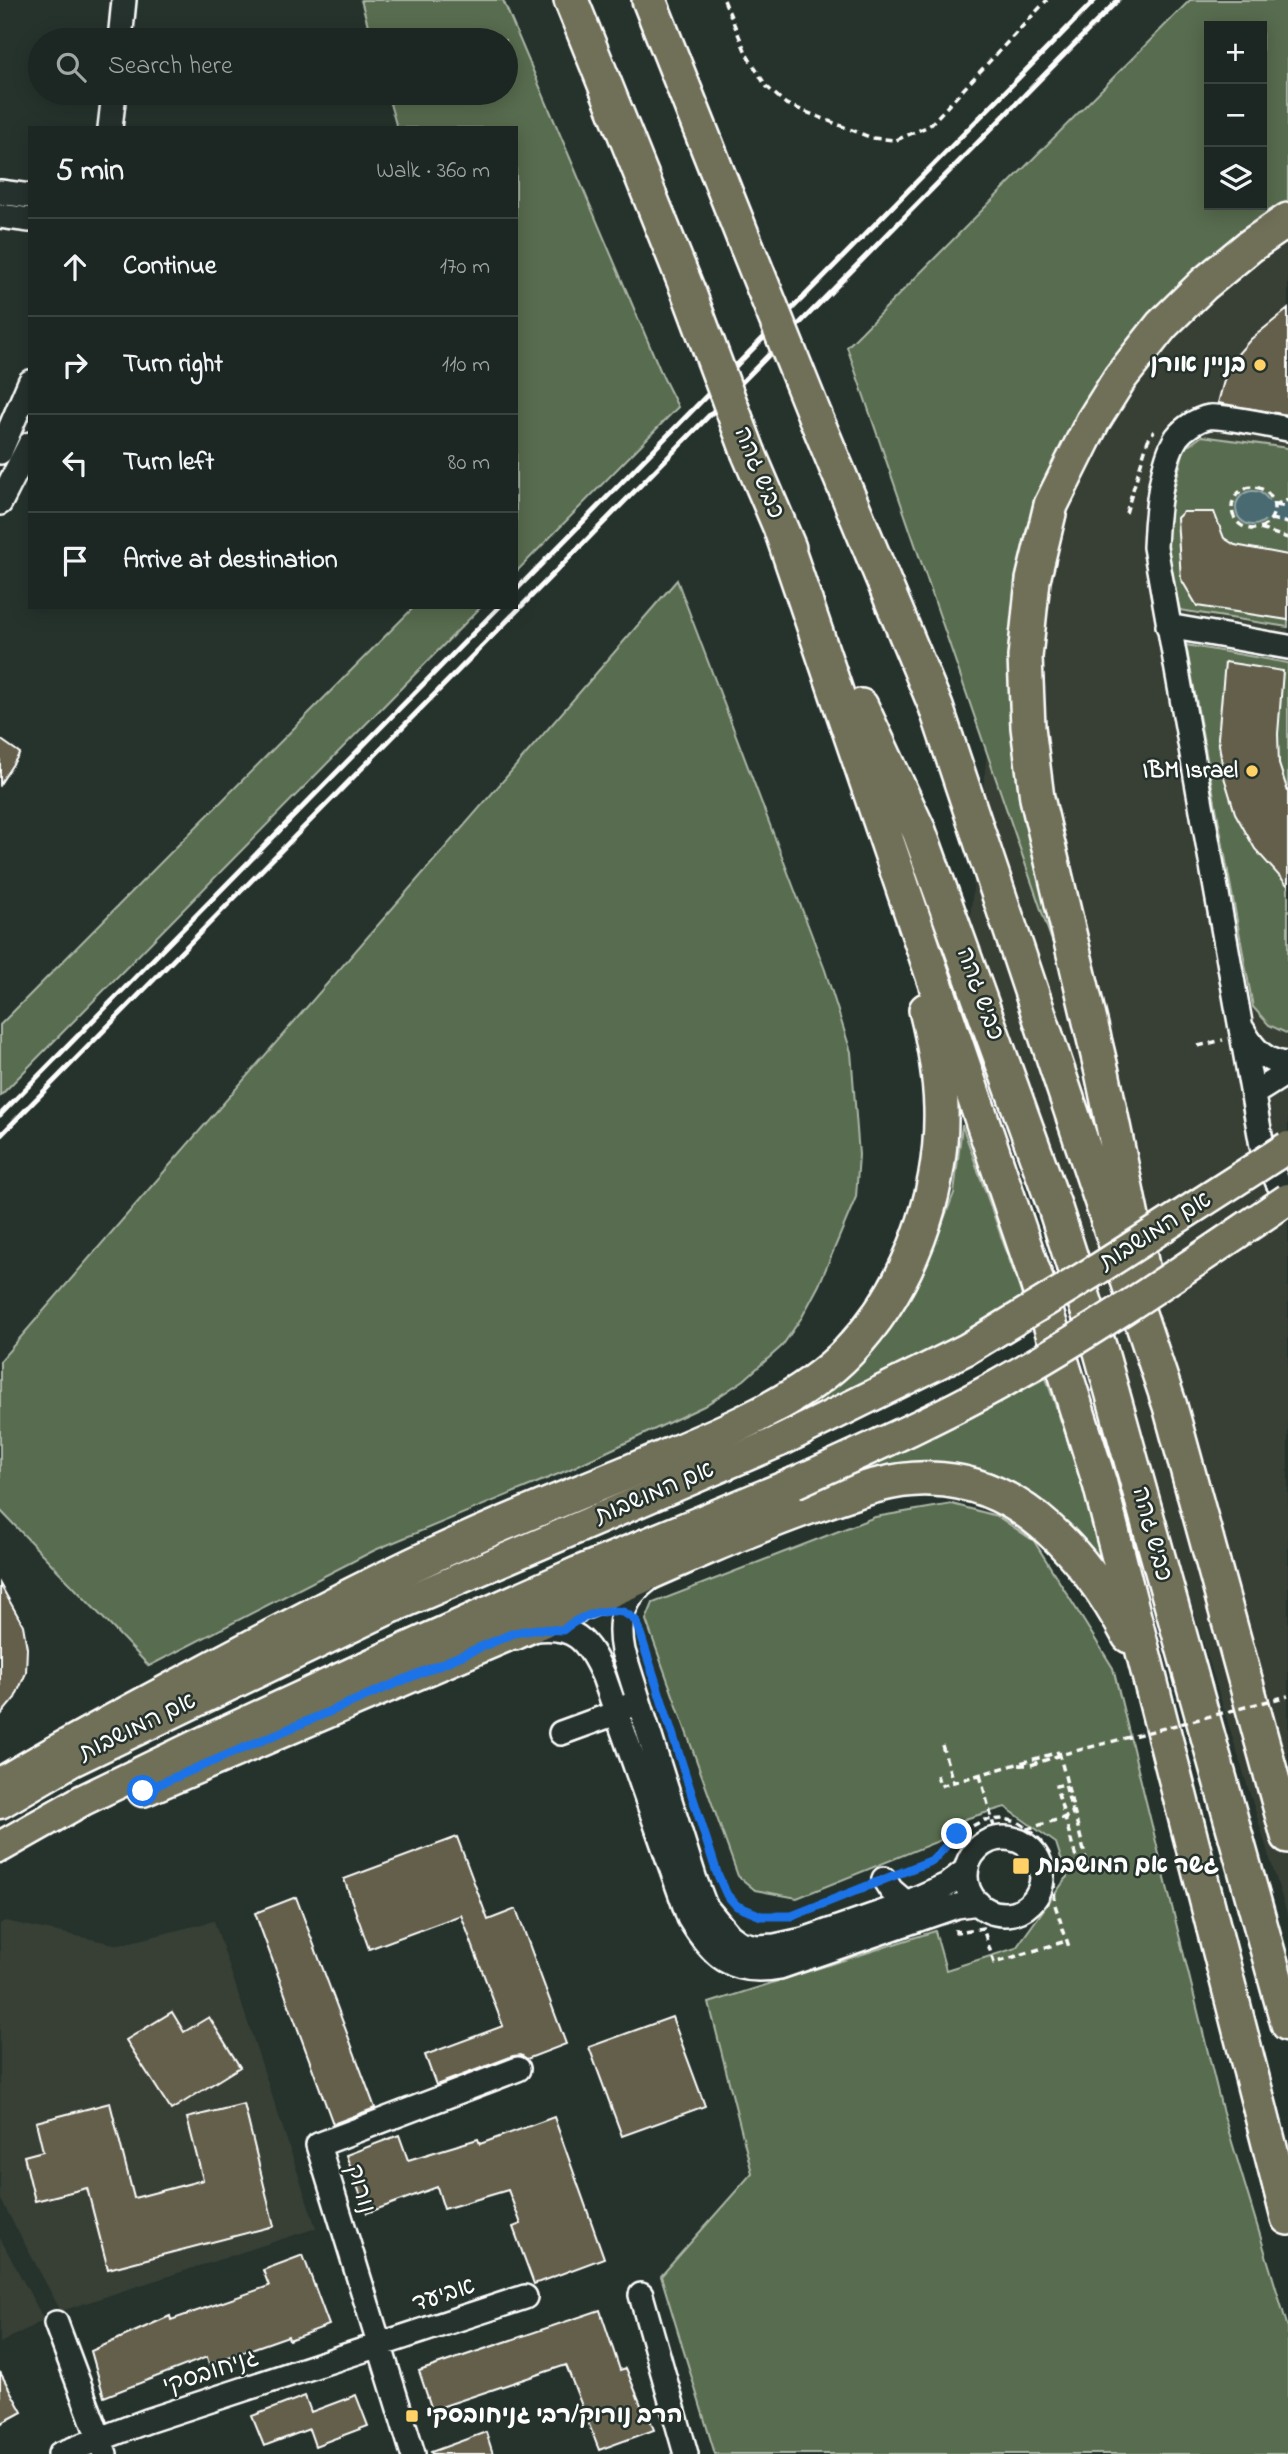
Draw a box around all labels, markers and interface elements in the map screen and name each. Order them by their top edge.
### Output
map controls [1204,21,1267,210]
button: + [1204,21,1267,84]
search box [28,28,518,105]
icon: search [52,48,90,86]
text: Search here [108,48,233,86]
button: − [1204,84,1267,147]
button: layers [1204,147,1267,210]
text: 5 min [56,150,124,194]
text: Walk · 360 m [376,155,490,188]
icon: ahead [56,248,94,286]
text: Continue [123,248,216,286]
text: 170 m [440,251,490,284]
icon: right [56,346,94,384]
text: Turn right [123,346,223,384]
place label: בניין אורן [1151,348,1246,383]
text: 110 m [442,349,490,382]
marker: בניין אורן [1252,357,1268,373]
street label: כביש גהה [724,422,792,524]
icon: left [56,444,94,482]
text: Turn left [123,444,214,482]
text: 80 m [448,447,490,480]
icon: arrive [56,542,94,580]
text: Arrive at destination [123,542,338,580]
place label: IBM Israel [1143,754,1238,789]
marker: IBM Israel [1244,763,1260,779]
street label: כביש גהה [946,943,1012,1045]
street label: אם המושבות [1091,1184,1219,1281]
street label: אם המושבות [588,1453,720,1536]
street label: כביש גהה [1122,1483,1180,1585]
street label: אם המושבות [72,1685,202,1772]
route start [127,1775,158,1806]
route end [941,1818,972,1849]
place label: גשר אם המושבות [1035,1849,1220,1884]
marker: גשר אם המושבות [1011,1856,1031,1876]
street label: נורוק [335,2160,383,2218]
street label: אביעד [408,2269,480,2323]
street label: גניחובסקי [159,2341,263,2405]
place label: הרב נורוק/רבי גניחובסקי [426,2399,683,2434]
marker: הרב נורוק/רבי גניחובסקי [404,2408,420,2424]

